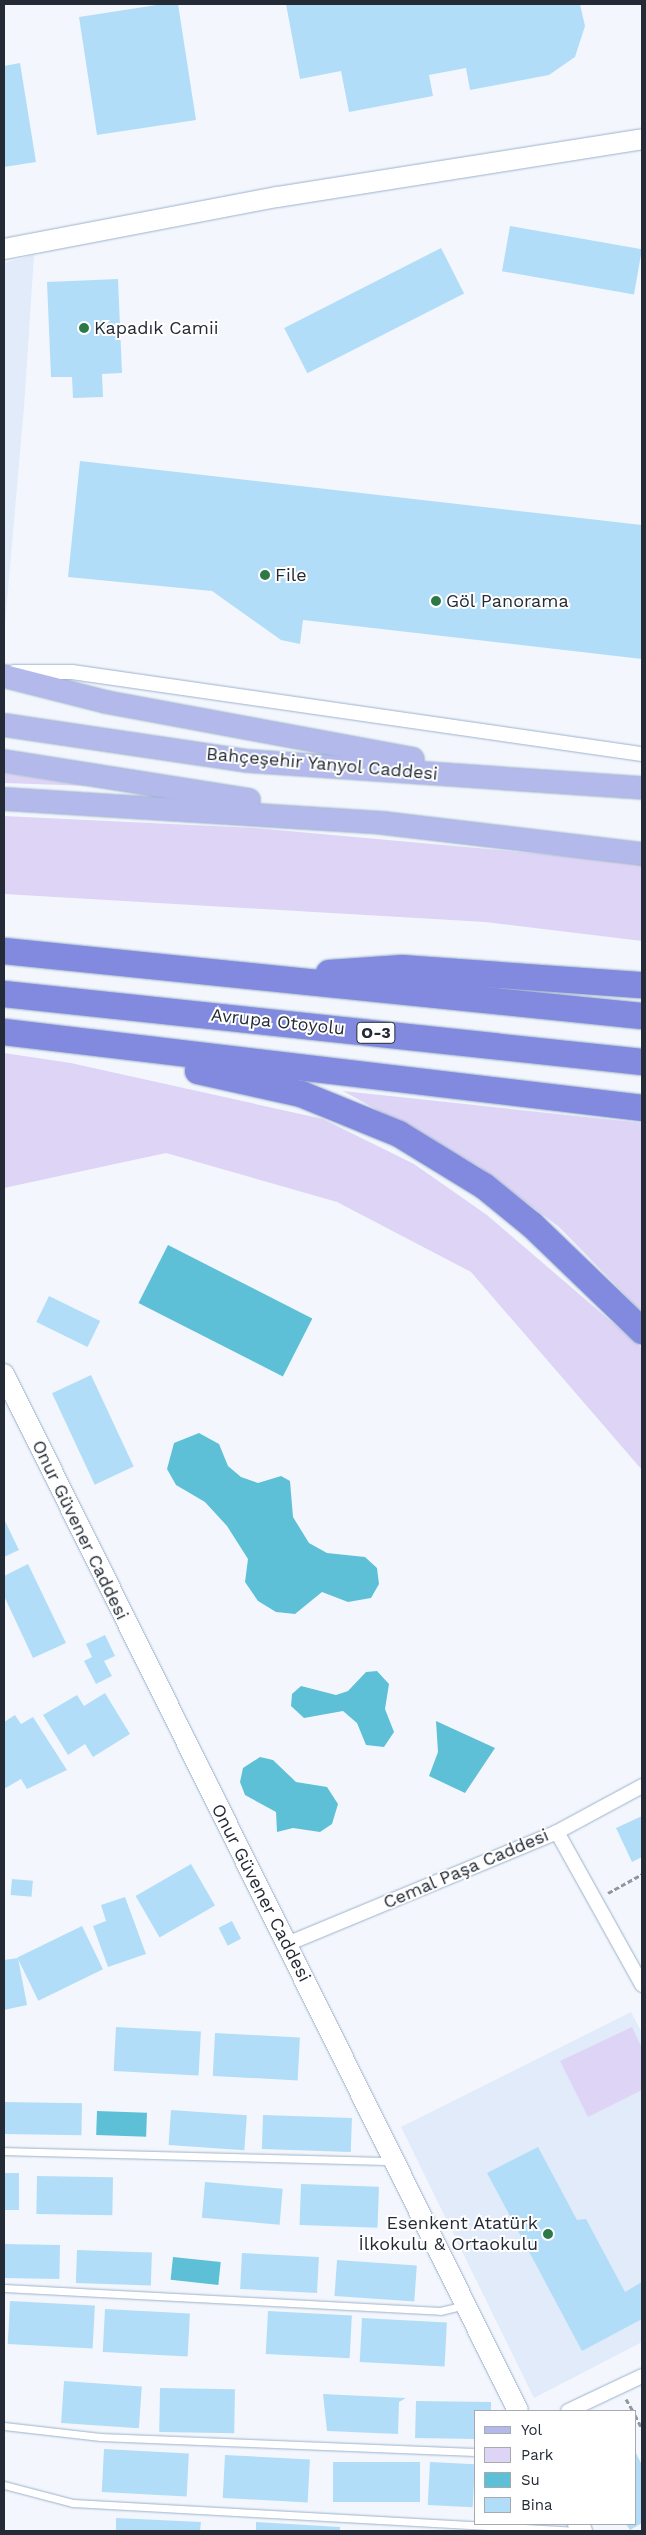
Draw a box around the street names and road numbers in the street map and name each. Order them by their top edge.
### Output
street label: Bahçeşehir Yanyol Caddesi [204,743,440,785]
street label: Avrupa Otoyolu [210,1004,346,1040]
road number: O-3 [356,1020,396,1046]
street label: Onur Güvener Caddesi [27,1436,133,1624]
street label: Onur Güvener Caddesi [206,1800,316,1986]
street label: Cemal Paşa Caddesi [380,1824,552,1914]

